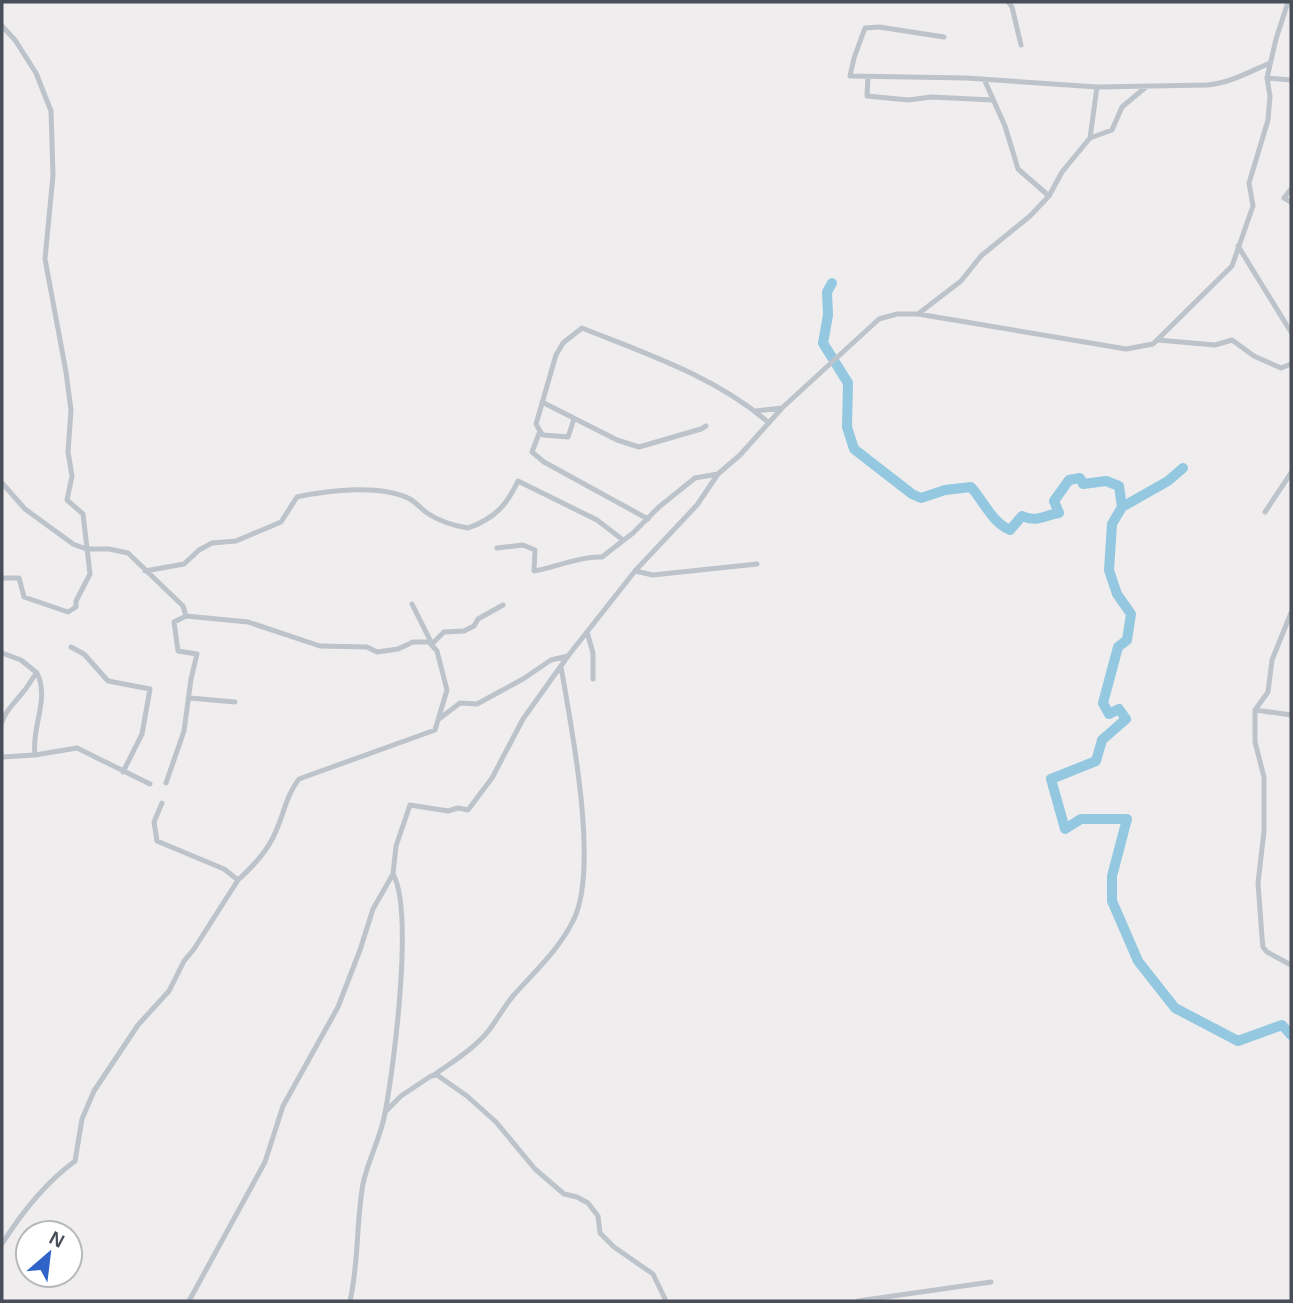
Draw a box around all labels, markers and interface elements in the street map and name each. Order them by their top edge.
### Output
north arrow [14,1219,84,1289]
text: N [46,1227,68,1252]

